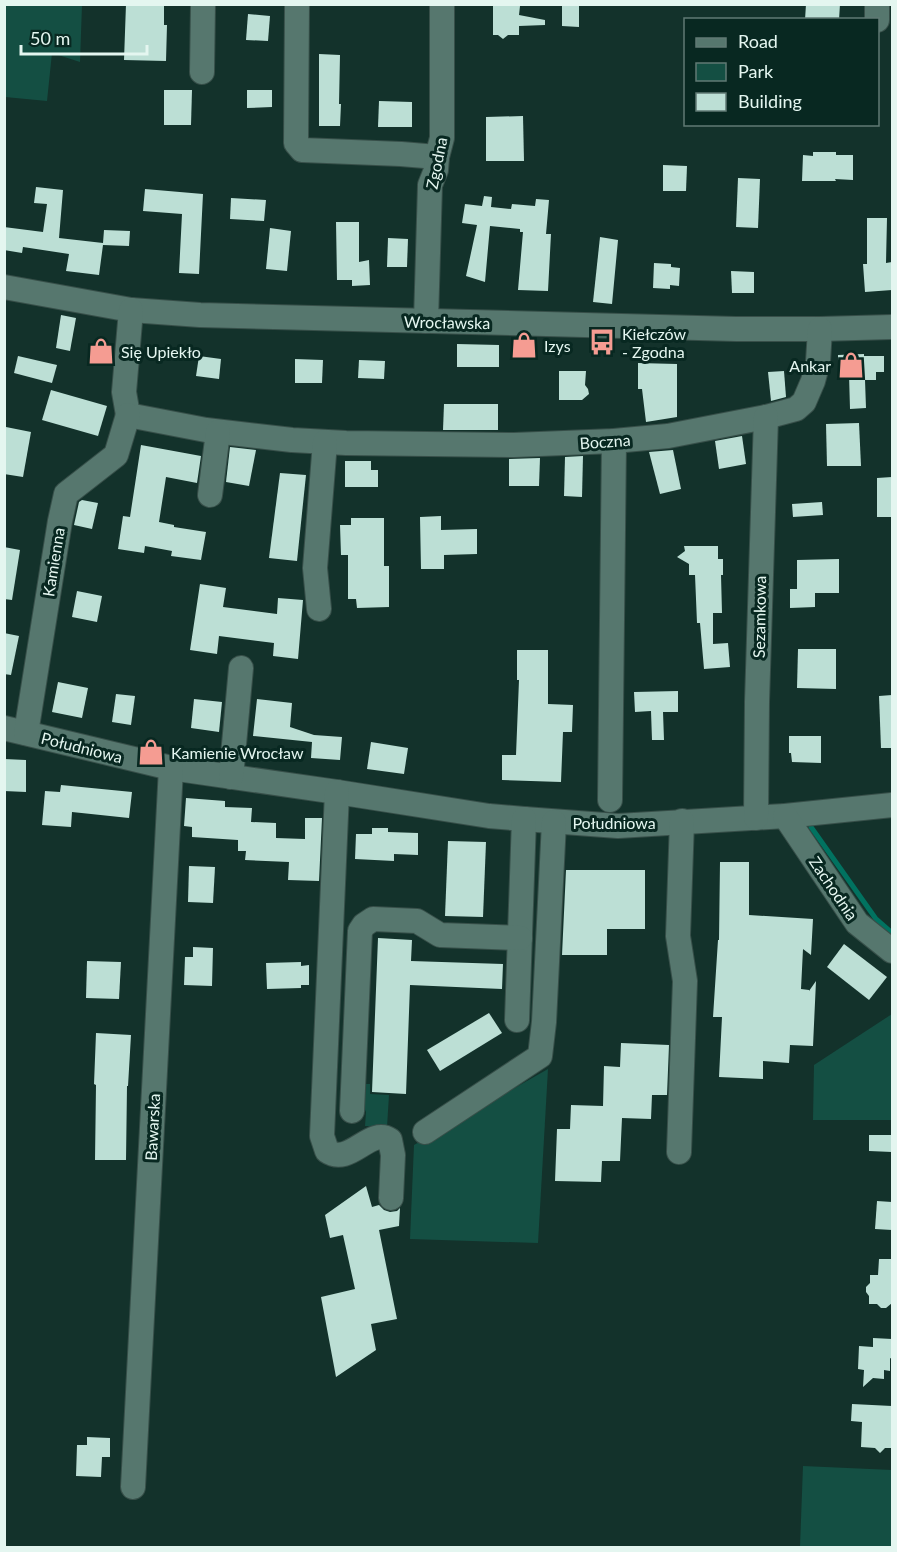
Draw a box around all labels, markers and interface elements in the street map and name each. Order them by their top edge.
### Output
scale bar [21,18,147,56]
legend [684,18,879,126]
text: 50 m [30,27,70,49]
text: Road [738,30,778,52]
text: Park [738,60,774,82]
text: Building [738,90,802,112]
street label: Zgodna [422,135,450,191]
street label: Wrocławska [404,312,490,332]
place label: Kiełczów - Zgodna [622,324,686,361]
bus stop icon: Kiełczów - Zgodna [587,327,617,357]
shop icon: Izys [509,330,539,360]
shop icon: Się Upiekło [86,336,116,366]
place label: Izys [544,336,571,355]
place label: Się Upiekło [121,342,201,361]
shop icon: Ankar [836,350,866,380]
place label: Ankar [789,356,831,375]
street label: Boczna [579,430,631,452]
street label: Kamienna [38,526,68,598]
street label: Sezamkowa [749,576,769,658]
street label: Południowa [39,728,125,766]
shop icon: Kamienie Wrocław [136,737,166,767]
place label: Kamienie Wrocław [171,743,304,762]
street label: Południowa [572,813,656,832]
street label: Zachodnia [806,852,862,924]
street label: Bawarska [141,1093,163,1161]

